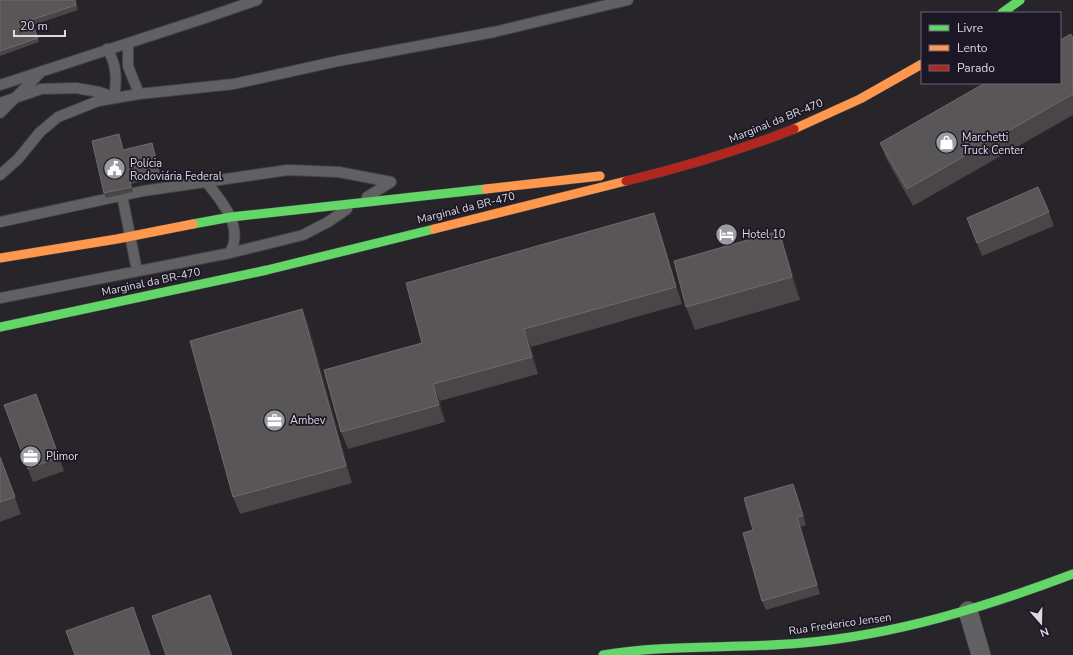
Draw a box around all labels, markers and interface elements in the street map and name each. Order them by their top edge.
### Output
scale bar [14,12,65,38]
legend [921,12,1061,84]
text: 20 m [20,18,48,34]
text: Livre [957,20,983,36]
text: Lento [957,40,988,56]
text: Parado [957,60,995,76]
street label: Marginal da BR-470 [727,95,826,147]
shop icon: Marchetti Truck Center [934,130,960,156]
place label: Marchetti Truck Center [962,130,1024,158]
public building icon: Polícia Rodoviária Federal [101,156,127,182]
place label: Polícia Rodoviária Federal [130,156,223,184]
street label: Marginal da BR-470 [415,188,517,227]
hotel icon: Hotel 10 [714,221,740,247]
place label: Hotel 10 [742,227,786,242]
street label: Marginal da BR-470 [100,264,202,300]
office icon: Ambev [261,407,287,433]
place label: Ambev [290,413,326,428]
office icon: Plimor [17,443,43,469]
place label: Plimor [46,449,78,464]
north arrow [1021,603,1061,643]
street label: Rua Frederico Jensen [788,609,892,639]
text: N [1038,623,1051,640]

